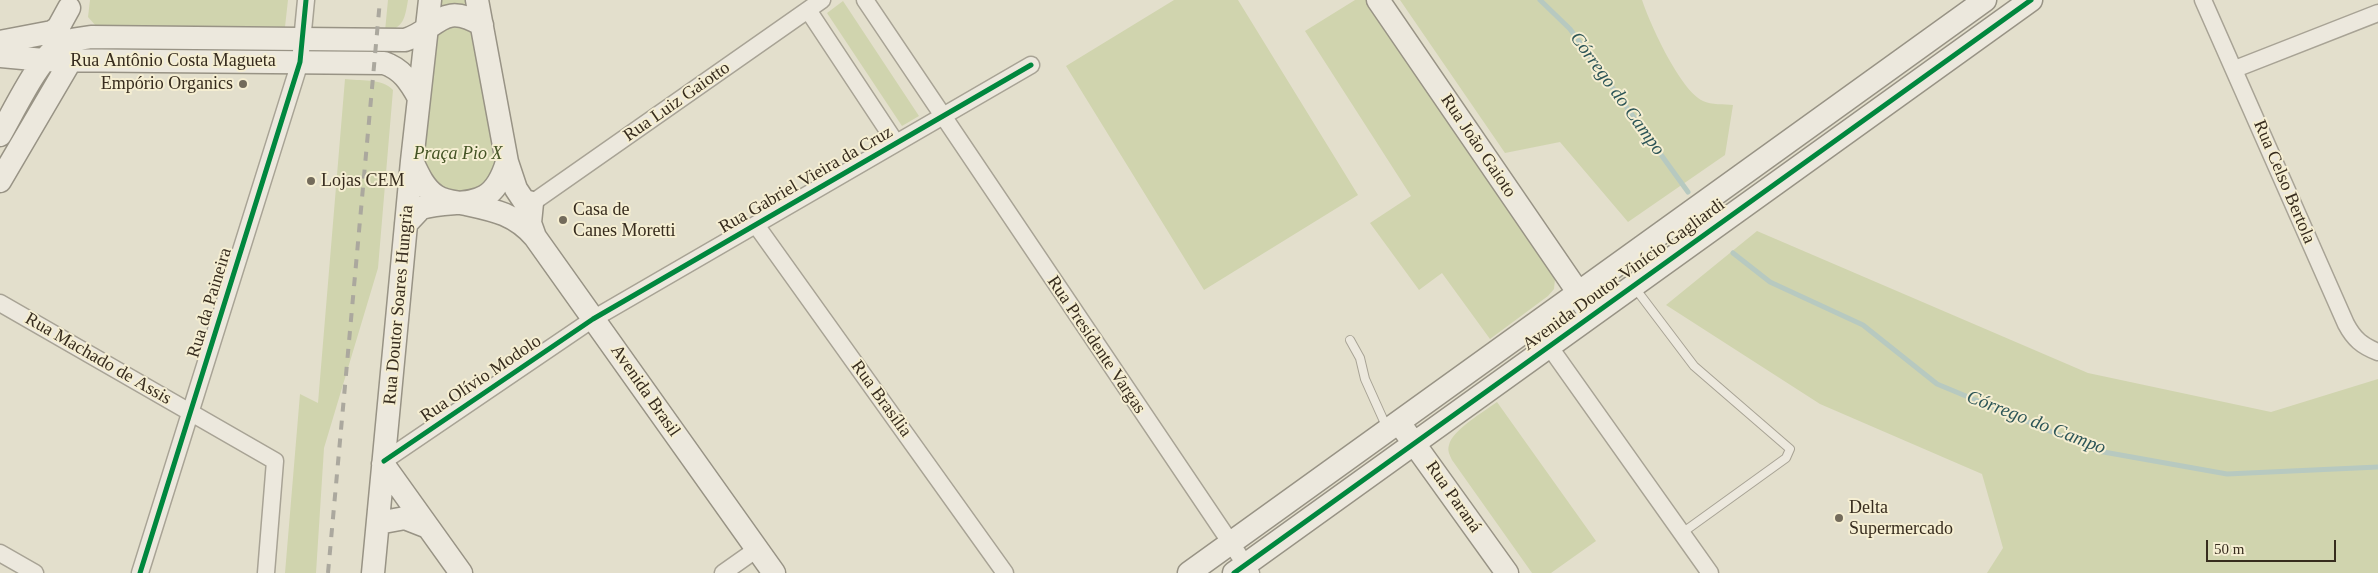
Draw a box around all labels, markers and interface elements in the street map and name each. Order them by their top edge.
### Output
water label: Córrego do Campo [1565,28,1669,160]
street label: Rua Antônio Costa Magueta [70,50,276,72]
street label: Rua Luiz Gaiotto [620,57,734,147]
place label: Empório Organics [101,73,233,95]
marker: Empório Organics [237,78,249,90]
street label: Rua João Gaioto [1436,90,1520,202]
street label: Rua Celso Bertola [2248,117,2320,247]
street label: Rua Gabriel Vieira da Cruz [715,121,897,239]
park label: Praça Pio X [414,143,502,165]
place label: Lojas CEM [321,170,404,192]
marker: Lojas CEM [305,175,317,187]
street label: Avenida Doutor Vinício Gagliardi [1519,194,1729,356]
place label: Casa de Canes Moretti [573,199,675,242]
street label: Rua Doutor Soares Hungria [380,204,418,406]
marker: Casa de Canes Moretti [557,214,569,226]
street label: Rua da Paineira [183,245,237,361]
street label: Rua Presidente Vargas [1042,272,1150,418]
street label: Rua Machado de Assis [21,308,175,410]
street label: Rua Olívio Modolo [417,331,545,427]
street label: Avenida Brasil [605,341,685,441]
street label: Rua Brasília [846,356,916,442]
water label: Córrego do Campo [1963,386,2109,460]
street label: Rua Paraná [1421,457,1485,537]
place label: Delta Supermercado [1849,497,1953,540]
marker: Delta Supermercado [1833,512,1845,524]
scale bar [2208,530,2338,562]
text: 50 m [2214,541,2244,557]

